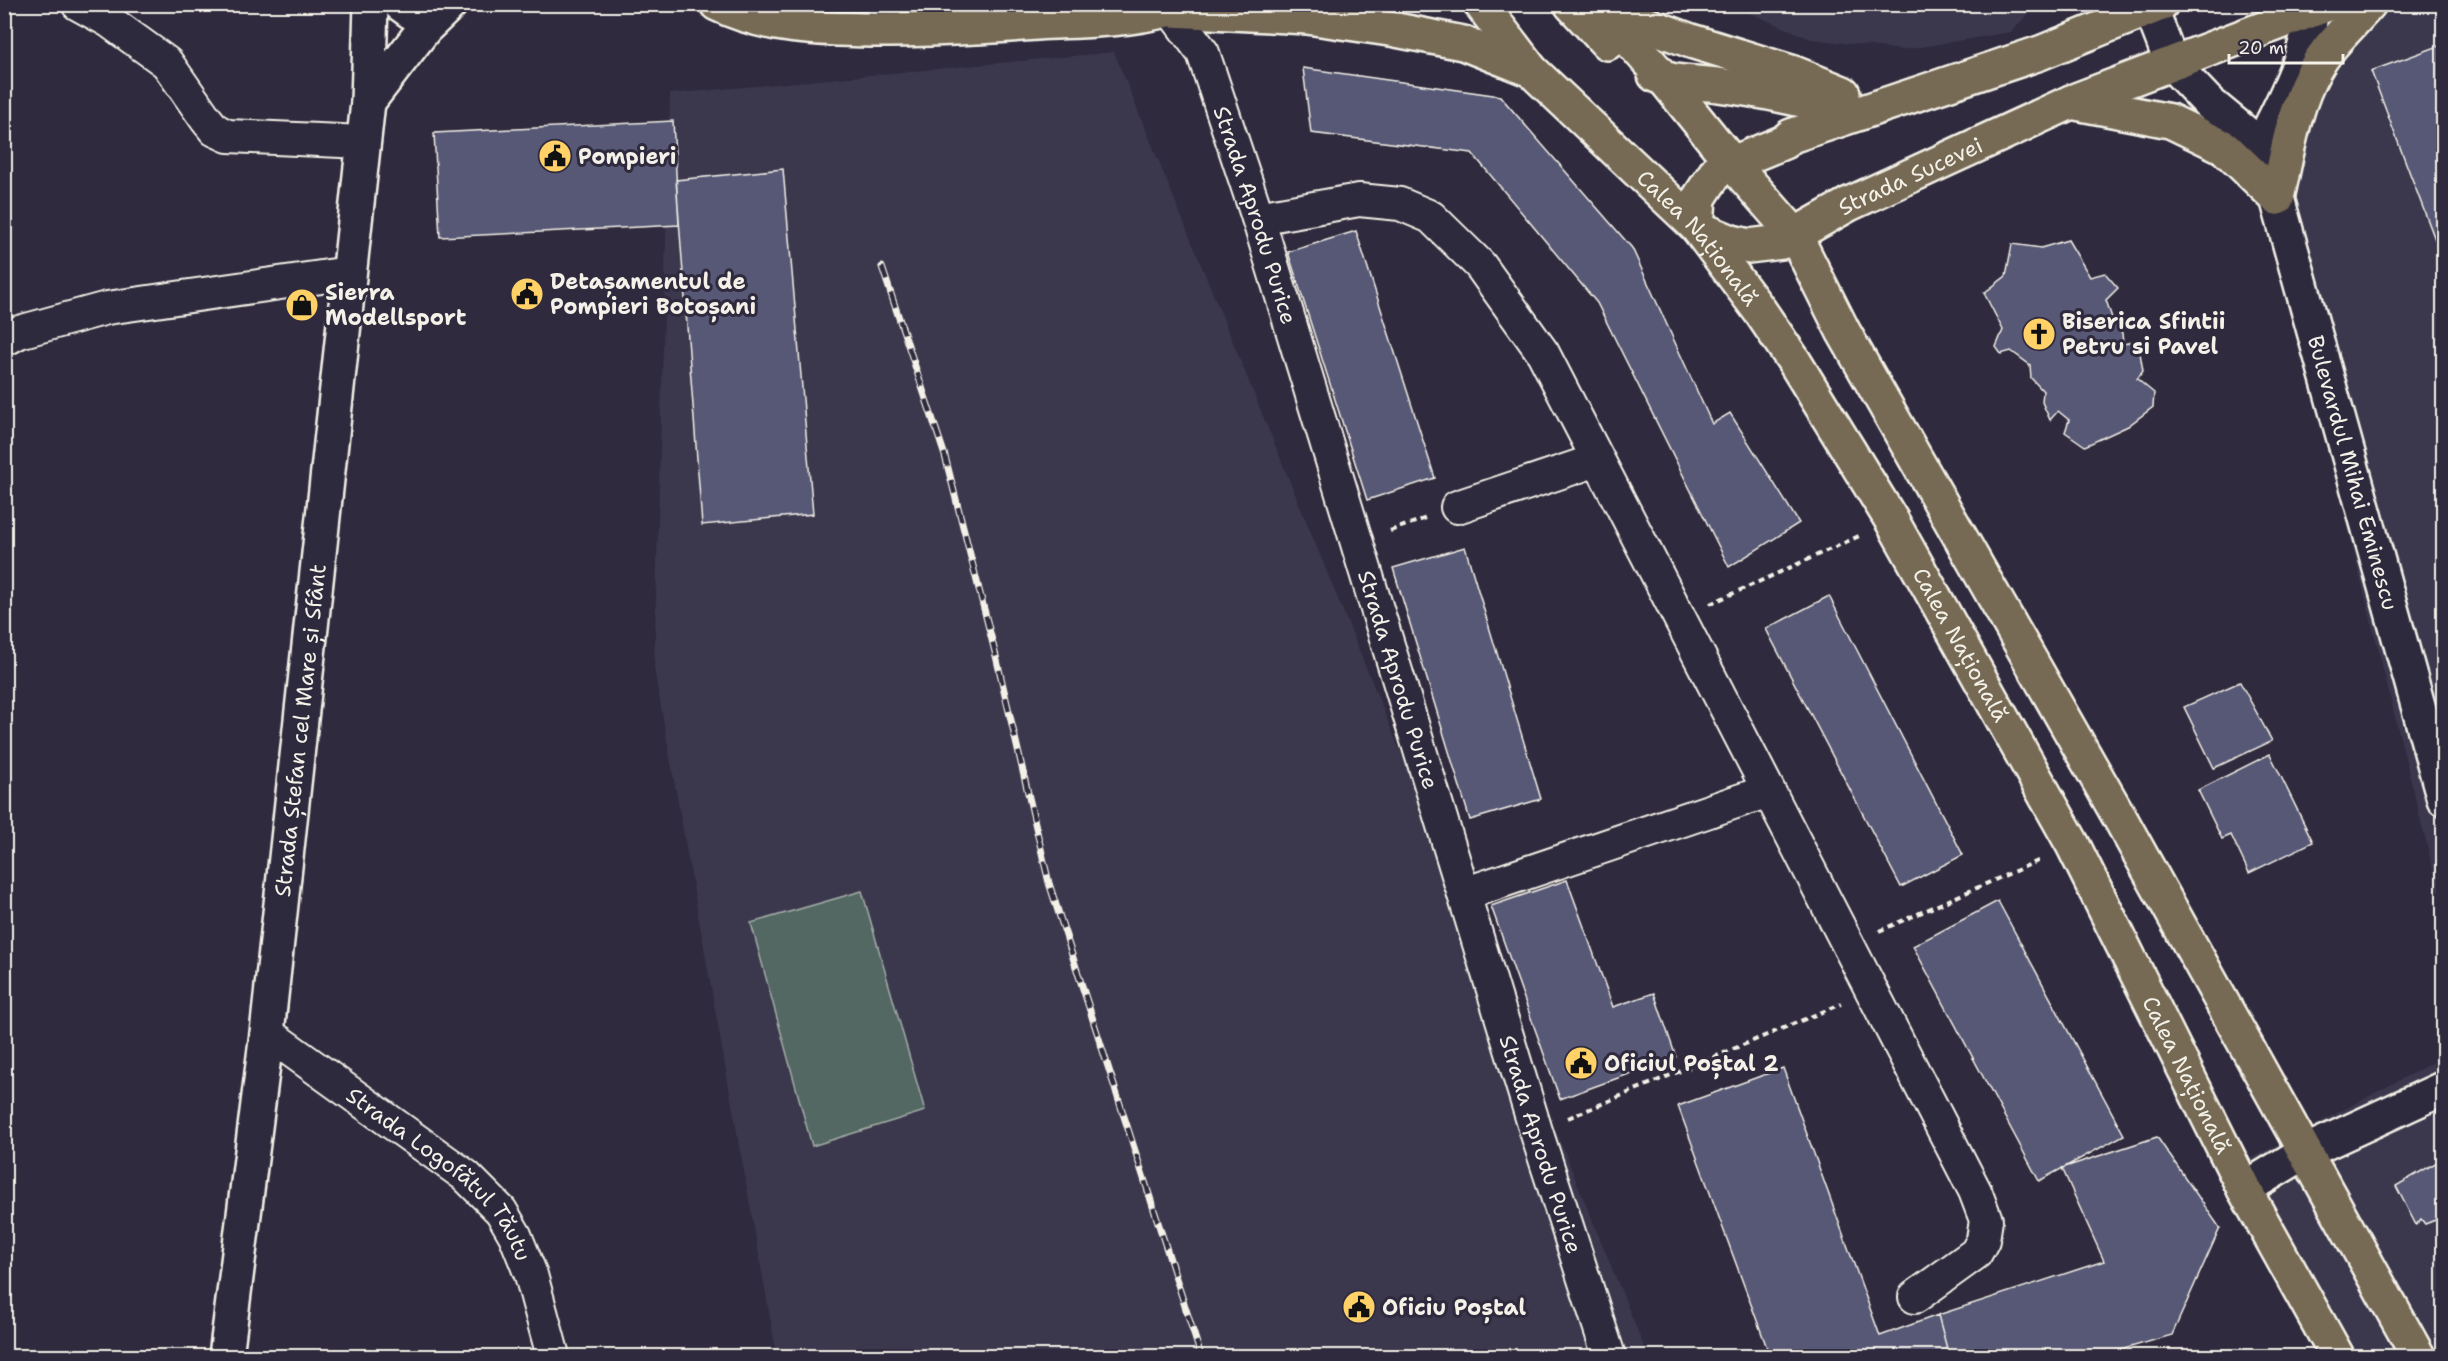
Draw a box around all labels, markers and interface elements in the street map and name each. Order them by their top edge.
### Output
scale bar [2229,27,2343,65]
text: 20 m [2238,36,2284,60]
street label: Strada Aprodu Purice [1207,102,1304,328]
street label: Strada Sucevei [1833,130,1987,222]
public building icon: Pompieri [537,138,573,174]
place label: Pompieri [578,142,677,171]
street label: Calea Națională [1631,163,1766,312]
place label: Detașamentul de Pompieri Botoșani [550,267,756,323]
public building icon: Detașamentul de Pompieri Botoșani [509,276,545,312]
place label: Sierra Modellsport [325,278,467,332]
shop icon: Sierra Modellsport [284,287,320,323]
place label: Biserica Sfintii Petru si Pavel [2062,307,2225,361]
church icon: Biserica Sfintii Petru si Pavel [2021,316,2057,352]
street label: Bulevardul Mihai Eminescu [2301,332,2405,614]
street label: Calea Națională [1906,562,2016,727]
street label: Strada Ștefan cel Mare și Sfânt [267,563,332,898]
street label: Strada Aprodu Purice [1352,567,1446,793]
street label: Calea Națională [2136,991,2239,1159]
street label: Strada Aprodu Purice [1493,1032,1589,1257]
public building icon: Oficiul Poștal 2 [1563,1045,1599,1081]
place label: Oficiul Poștal 2 [1604,1049,1779,1080]
street label: Strada Logofătul Tăutu [341,1080,538,1265]
public building icon: Oficiu Poștal [1341,1289,1377,1325]
place label: Oficiu Poștal [1382,1293,1526,1324]

